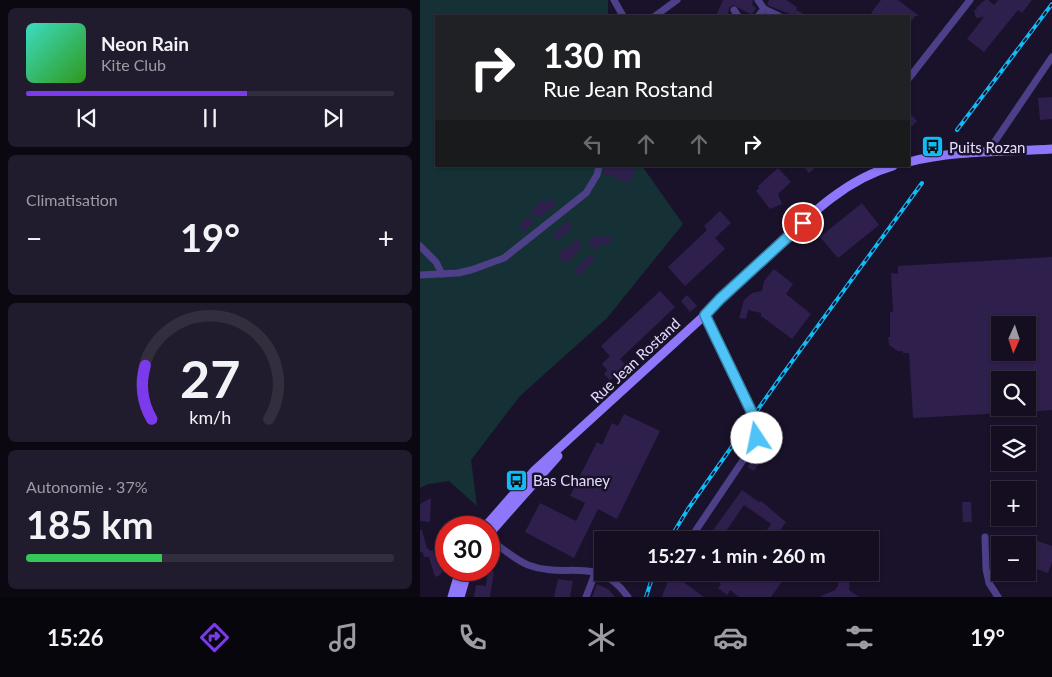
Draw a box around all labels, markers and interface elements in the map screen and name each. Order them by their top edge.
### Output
text: Neon Rain [101,32,189,55]
text: 130 m [543,33,642,75]
icon: right [460,35,525,100]
text: Kite Club [101,55,166,74]
text: Rue Jean Rostand [543,75,713,102]
icon: previous [73,104,101,132]
icon: pause [196,104,224,132]
icon: next [319,104,347,132]
icon: left [579,130,607,158]
icon: ahead [632,130,660,158]
icon: ahead [685,130,713,158]
icon: right [738,130,766,158]
bus stop icon: Puits Rozan [921,135,945,159]
place label: Puits Rozan [949,138,1025,156]
text: Climatisation [26,190,118,209]
pin [782,202,824,244]
icon: arrive [789,209,817,237]
text: 19° [180,214,240,260]
text: − [26,221,42,255]
text: + [378,221,394,255]
street label: Rue Jean Rostand [586,314,684,406]
north arrow [991,316,1036,361]
map controls [991,316,1036,581]
text: 27 [180,347,240,409]
button: search [991,371,1036,416]
text: km/h [189,406,231,428]
position arrow [730,411,782,463]
button: layers [991,426,1036,471]
bus stop icon: Bas Chaney [505,468,529,492]
place label: Bas Chaney [533,471,610,489]
text: Autonomie · 37% [26,477,148,496]
button: + [991,481,1036,526]
text: 185 km [26,501,154,547]
speed limit sign: 30 [435,516,500,581]
button: − [991,536,1036,581]
text: 15:27 · 1 min · 260 m [647,544,826,567]
icon: directions [197,620,232,655]
icon: music [326,620,361,655]
icon: phone [455,620,490,655]
icon: climate [584,620,619,655]
icon: car [713,620,748,655]
icon: filters [842,620,877,655]
text: 15:26 [47,624,104,651]
text: 19° [970,624,1005,651]

